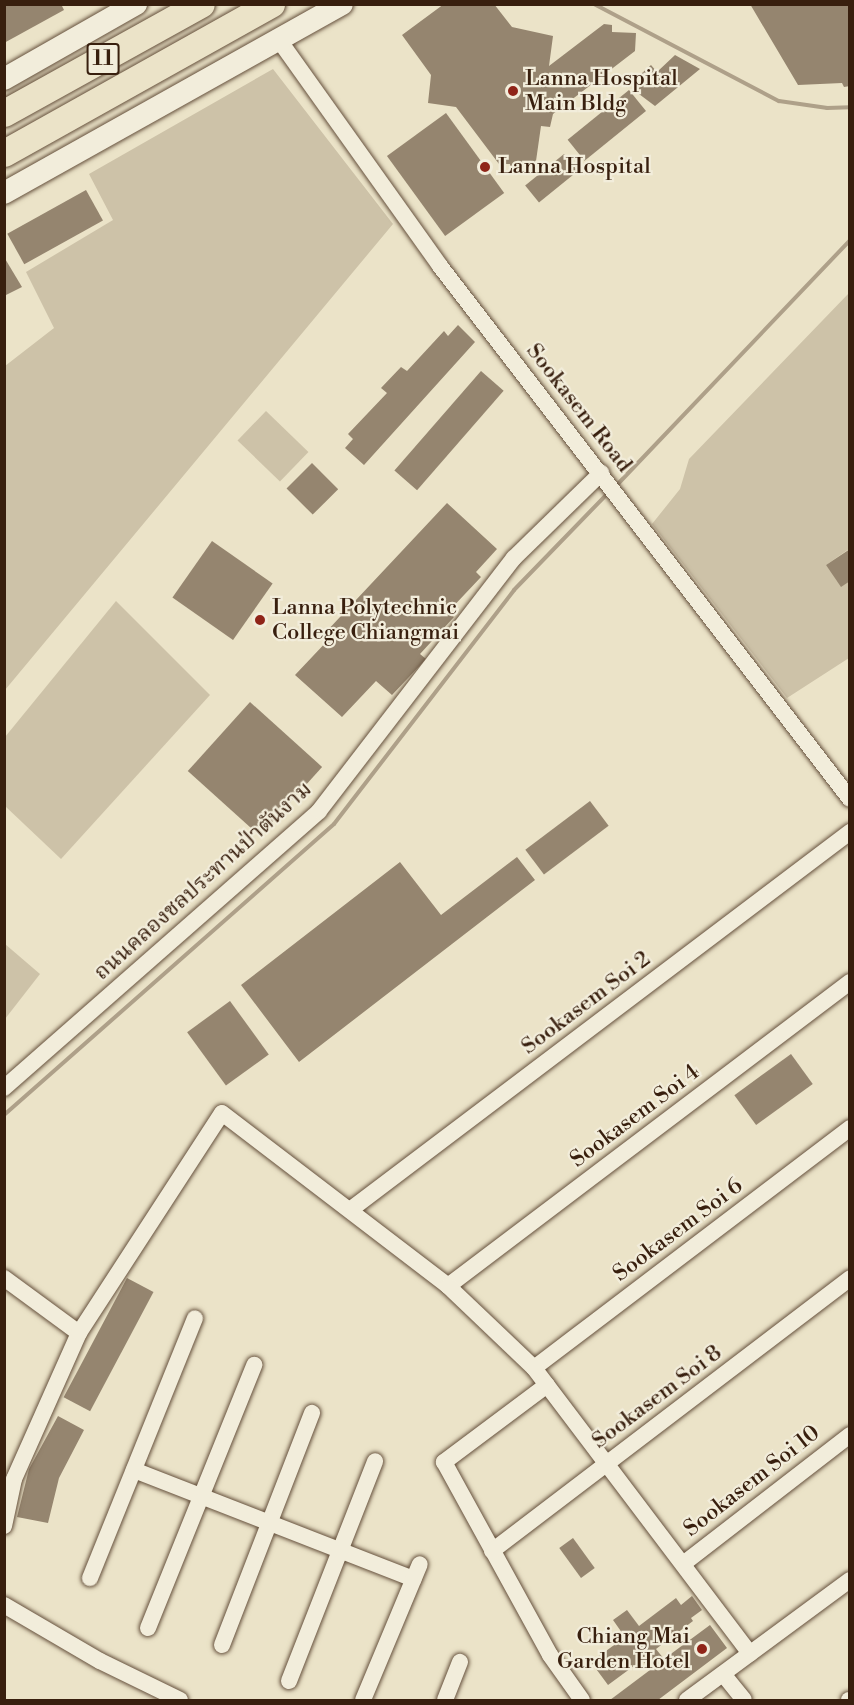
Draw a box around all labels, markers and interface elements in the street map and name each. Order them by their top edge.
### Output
road number: 11 [86,41,120,77]
place label: Lanna Hospital Main Bldg [525,65,678,116]
marker: Lanna Hospital Main Bldg [506,84,520,98]
place label: Lanna Hospital [498,154,651,180]
marker: Lanna Hospital [476,158,494,176]
street label: Sookasem Road [521,338,637,478]
place label: Lanna Polytechnic College Chiangmai [272,594,459,646]
marker: Lanna Polytechnic College Chiangmai [253,613,267,627]
street label: ถนนคลองชลประทานป่าตันงาม [89,776,317,986]
street label: Sookasem Soi 2 [516,946,656,1060]
street label: Sookasem Soi 4 [565,1059,705,1173]
street label: Sookasem Soi 6 [608,1173,748,1287]
street label: Sookasem Soi 8 [587,1340,727,1454]
street label: Sookasem Soi 10 [679,1420,825,1542]
place label: Chiang Mai Garden Hotel [557,1623,690,1675]
marker: Chiang Mai Garden Hotel [695,1642,709,1656]

